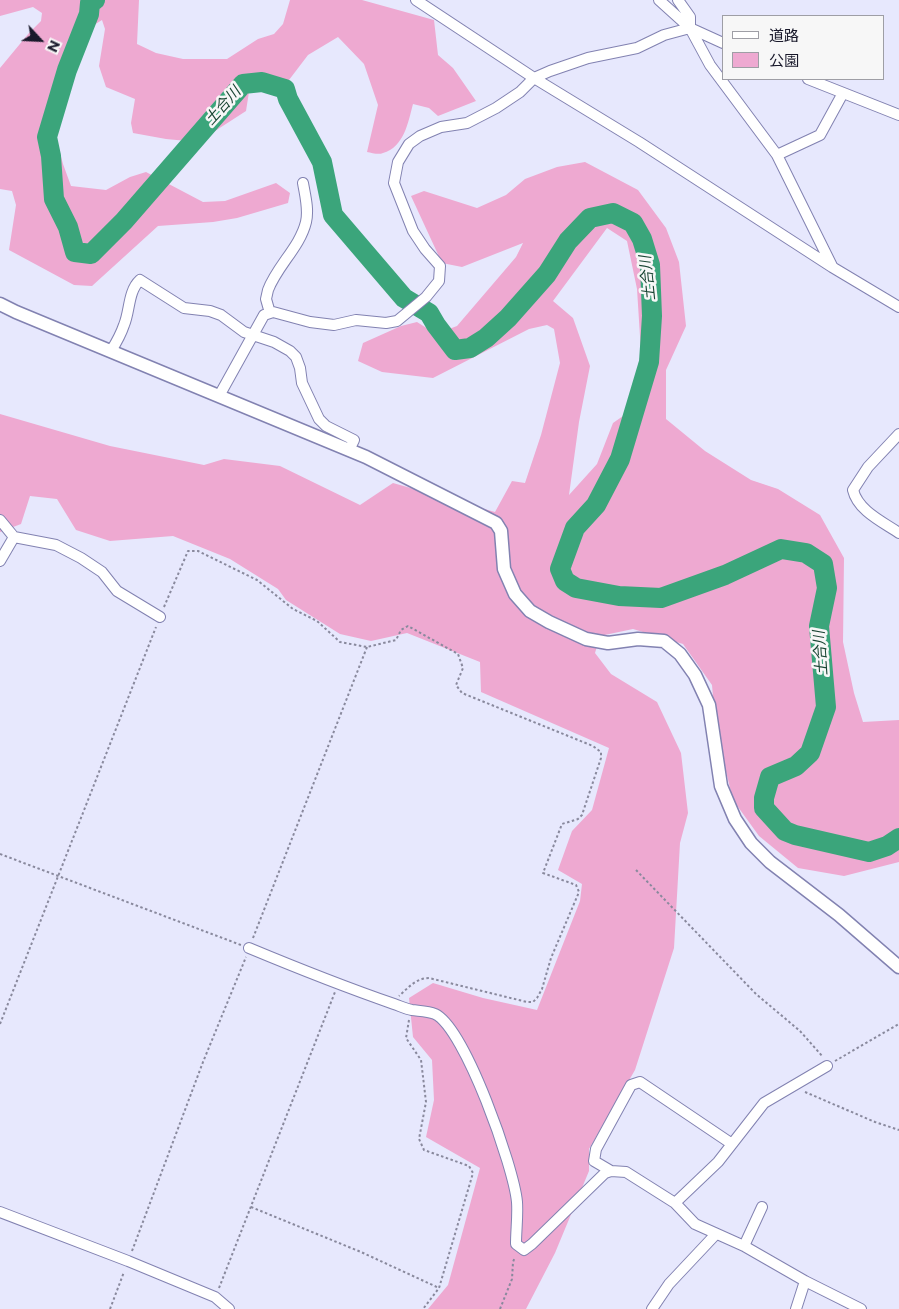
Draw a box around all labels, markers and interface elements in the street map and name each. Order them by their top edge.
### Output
north arrow [15,15,65,65]
legend [722,15,884,80]
text: 道路 [769,26,799,45]
text: N [43,37,64,55]
text: 公園 [769,51,799,70]
water label: 土合川 [201,83,245,129]
water label: 土合川 [637,255,659,301]
water label: 土合川 [810,630,832,676]

